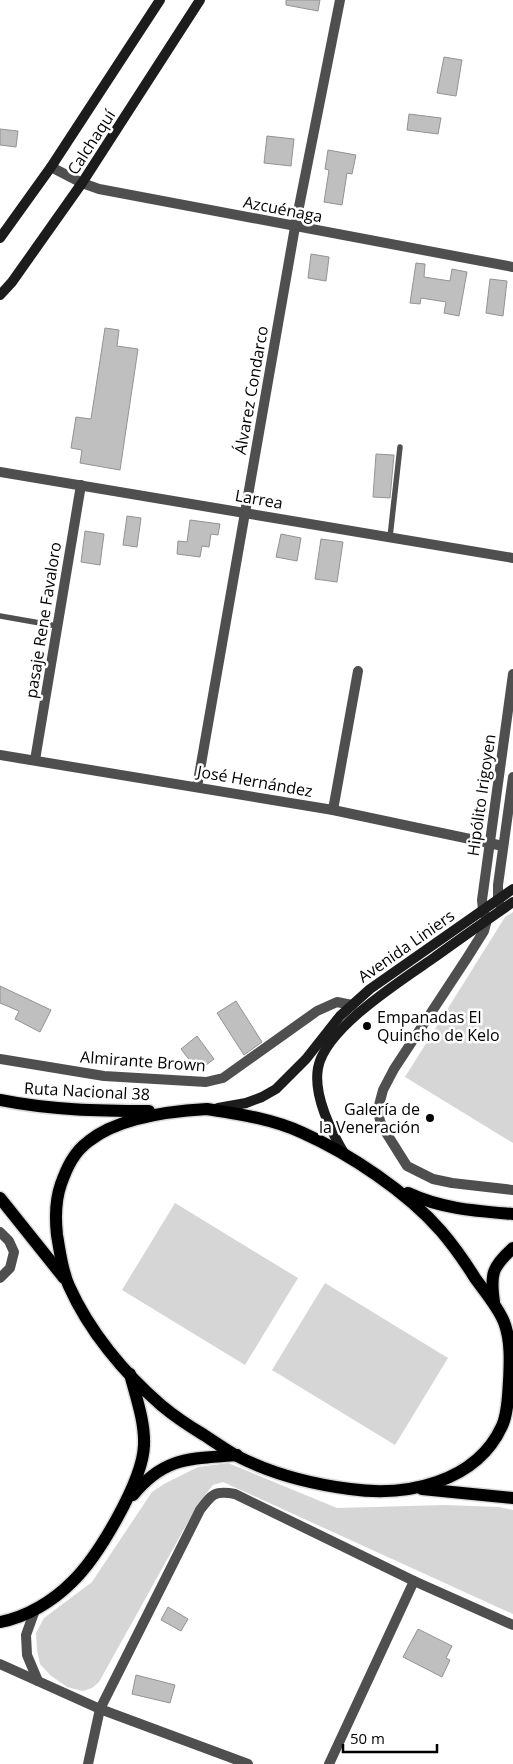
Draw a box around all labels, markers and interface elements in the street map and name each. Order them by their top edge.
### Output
street label: Calchaquí [62,105,121,179]
street label: Azcuénaga [241,191,325,227]
street label: Álvarez Condarco [229,324,273,456]
street label: Larrea [233,484,285,514]
street label: pasaje Rene Favaloro [20,540,66,700]
street label: Hipólito Irigoyen [462,733,500,857]
street label: José Hernández [194,760,314,802]
street label: Avenida Liniers [353,905,459,987]
place label: Empanadas El Quincho de Kelo [377,1006,500,1046]
marker: Empanadas El Quincho de Kelo [361,1020,373,1032]
street label: Almirante Brown [79,1046,207,1076]
street label: Ruta Nacional 38 [24,1077,150,1105]
place label: Galería de la Veneración [319,1098,420,1138]
marker: Galería de la Veneración [424,1112,436,1124]
scale bar [343,1722,437,1754]
text: 50 m [350,1728,385,1748]

